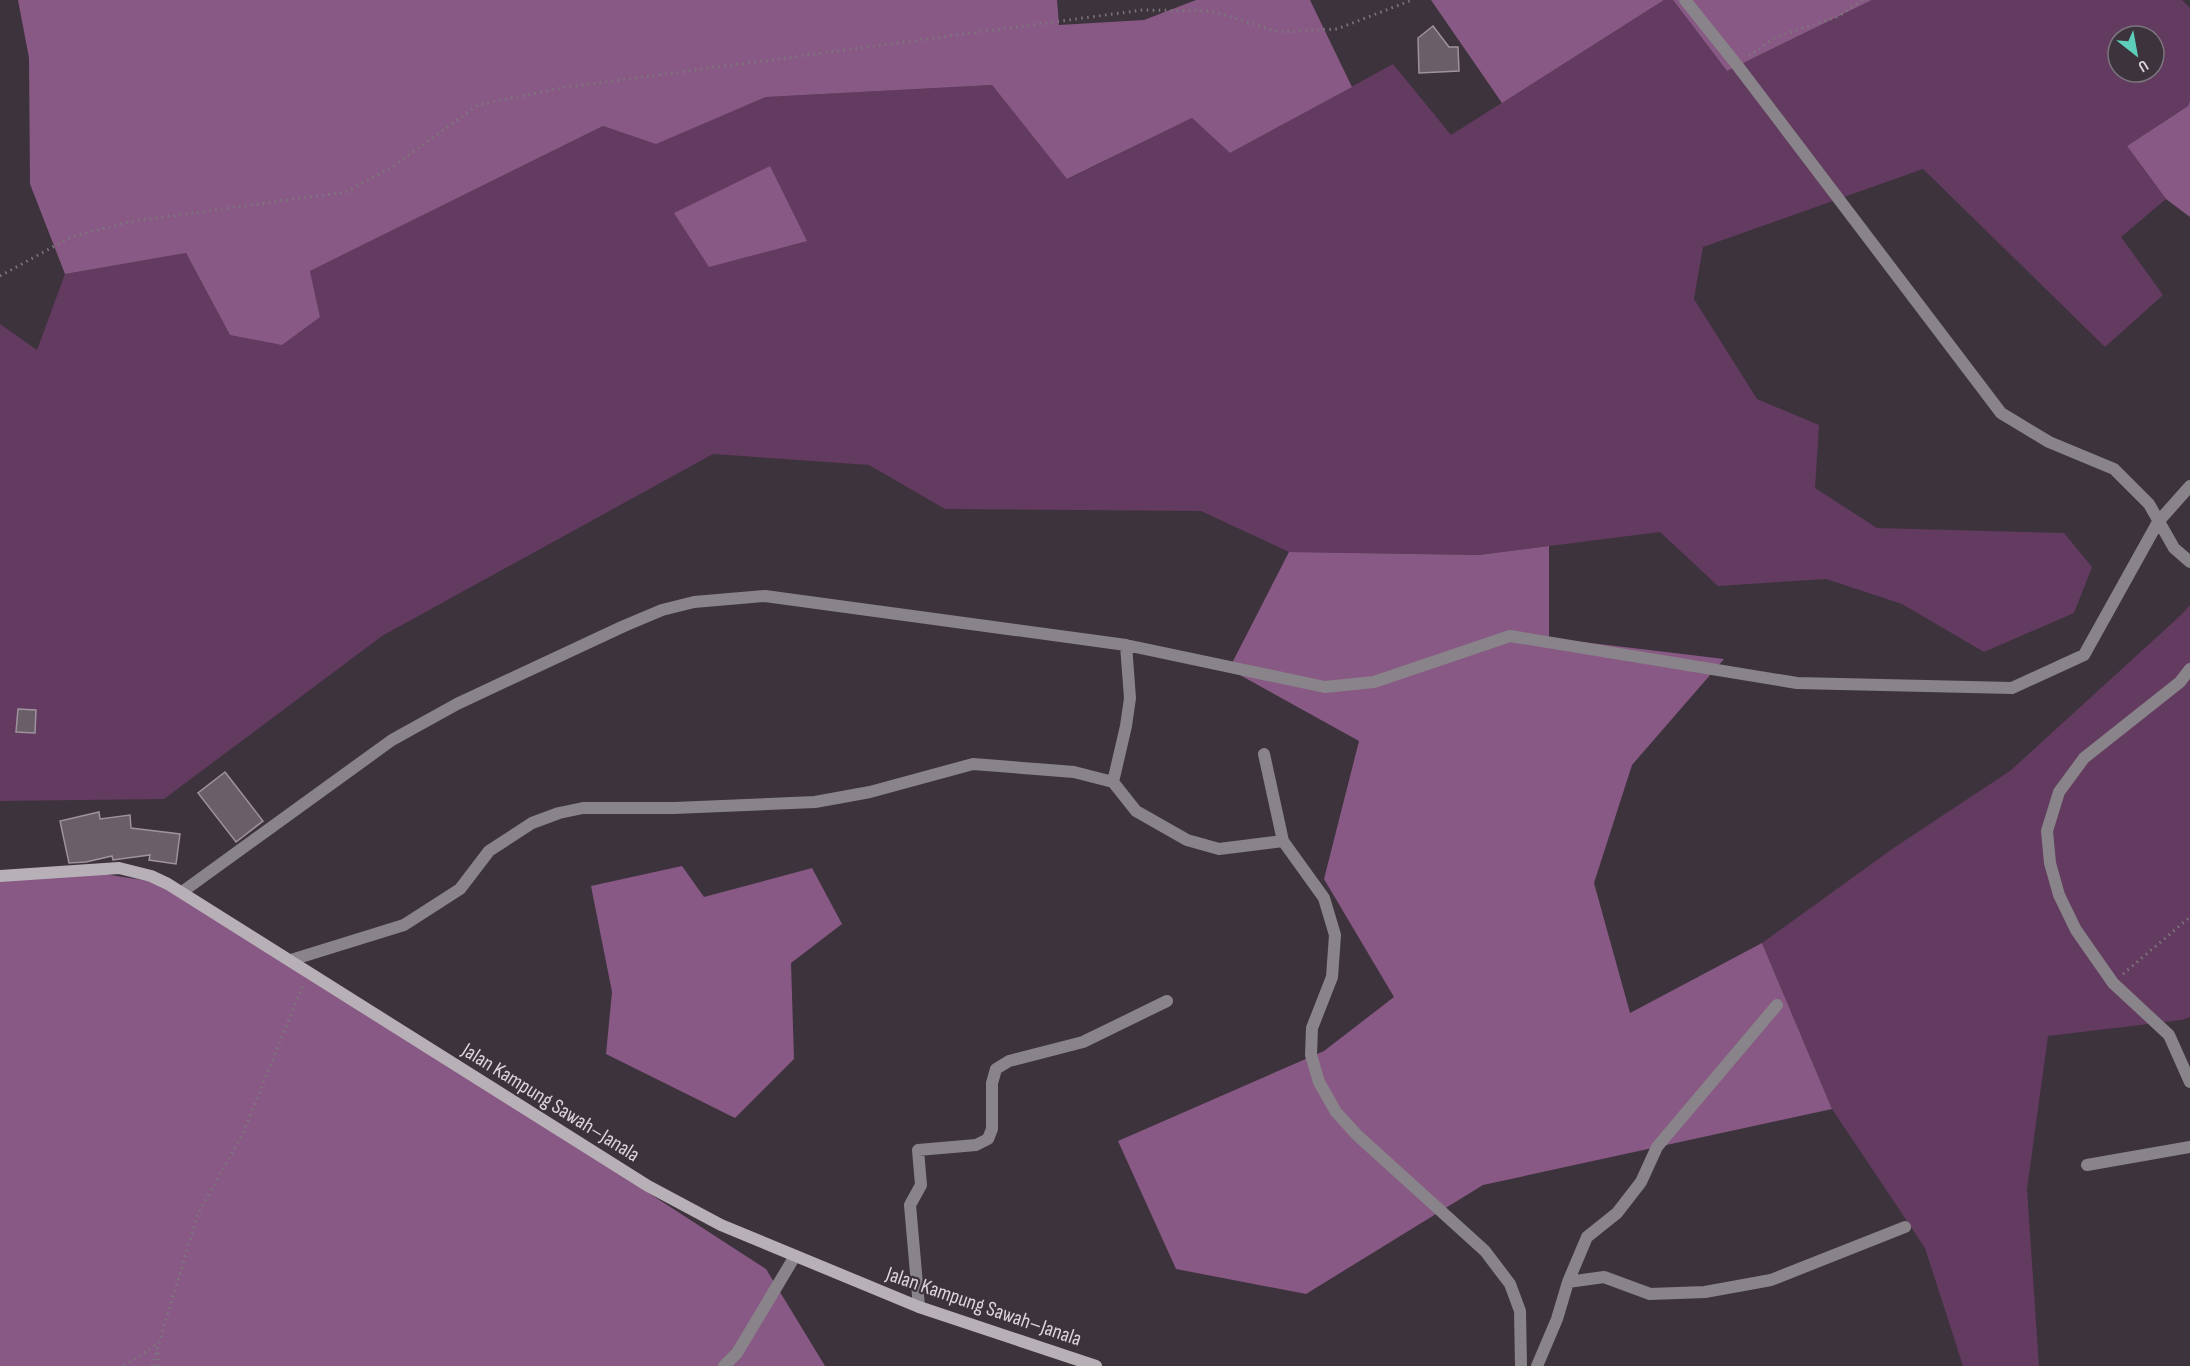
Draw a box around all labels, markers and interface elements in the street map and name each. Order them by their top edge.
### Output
north arrow [2106,24,2166,84]
text: U [2134,55,2151,76]
street label: Jalan Kampung Sawah–Janala [456,1037,644,1167]
street label: Jalan Kampung Sawah–Janala [882,1261,1085,1352]

